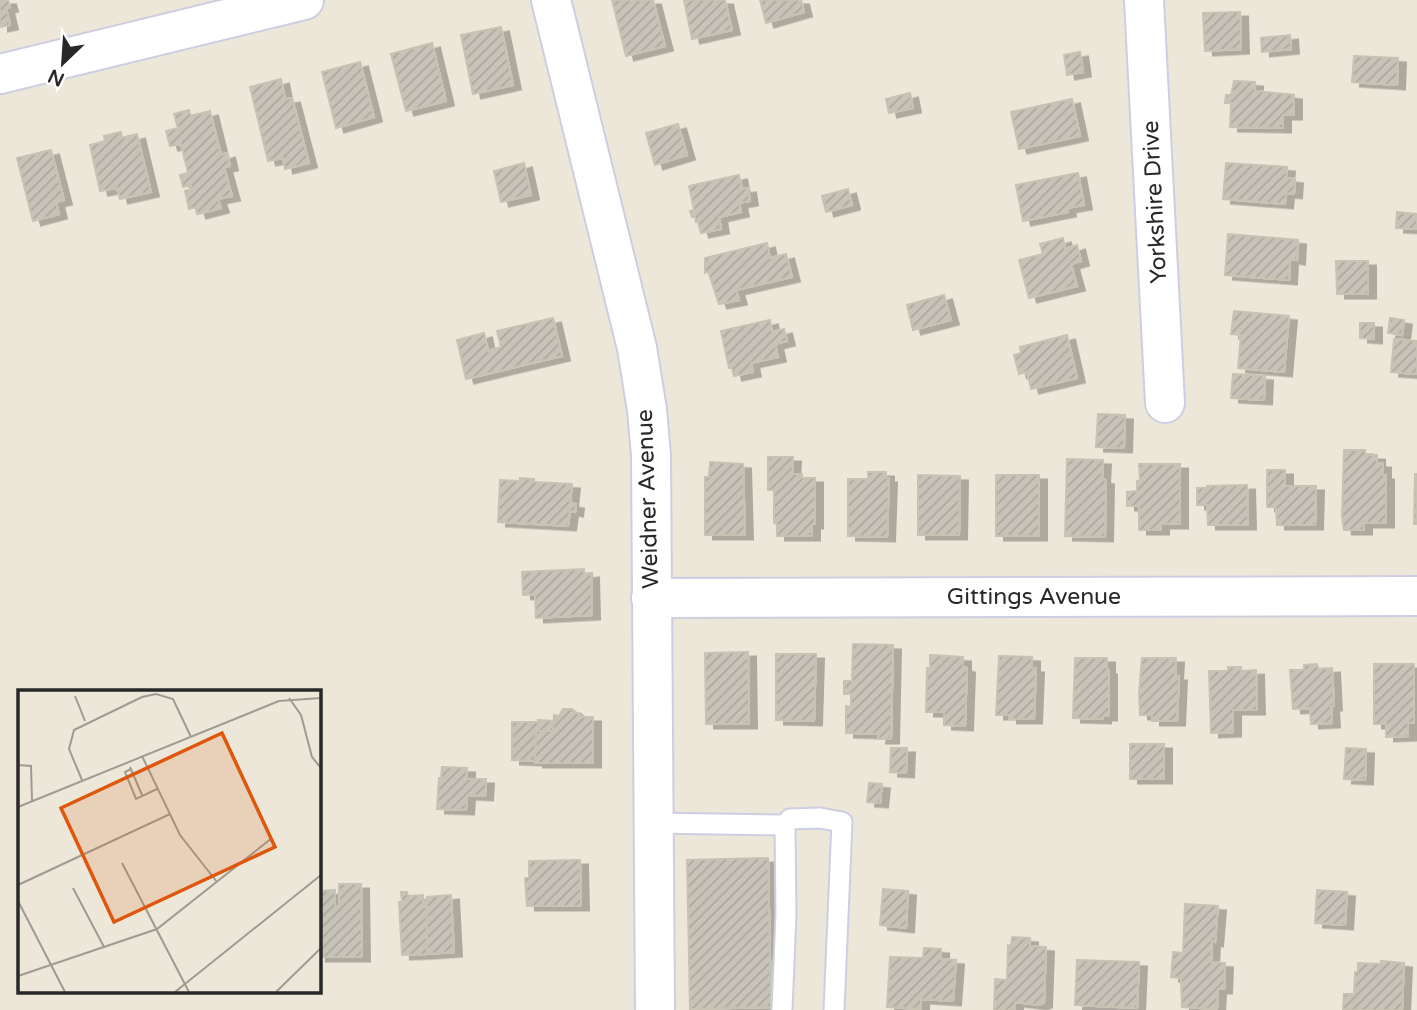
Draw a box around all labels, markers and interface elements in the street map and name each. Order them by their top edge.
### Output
north arrow [28,28,98,98]
text: N [45,64,68,91]
street label: Yorkshire Drive [1137,120,1173,284]
street label: Weidner Avenue [631,409,665,589]
street label: Gittings Avenue [947,583,1121,611]
inset map [18,690,320,992]

